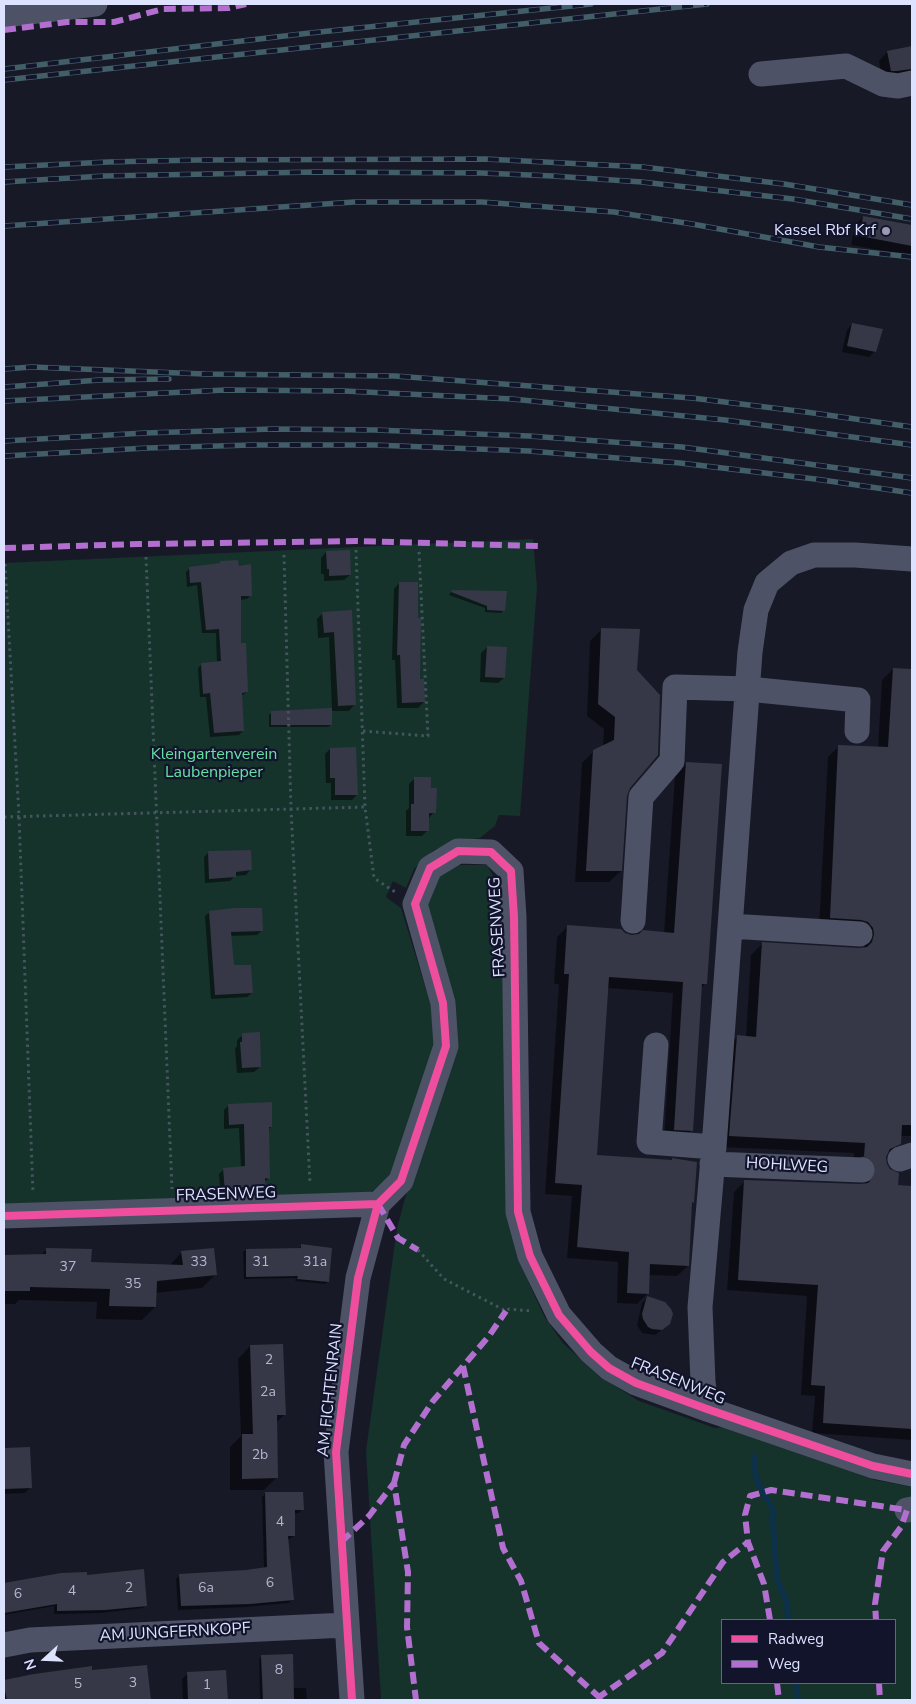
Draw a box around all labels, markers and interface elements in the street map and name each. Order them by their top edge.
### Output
place label: Kassel Rbf Krf [774,221,876,241]
marker: Kassel Rbf Krf [880,225,892,237]
park label: Kleingartenverein Laubenpieper [151,745,277,783]
street label: FRASENWEG [486,876,510,978]
street label: HOHLWEG [745,1154,829,1178]
street label: FRASENWEG [176,1184,276,1206]
house number: 33 [191,1255,207,1271]
house number: 31 [253,1255,269,1271]
house number: 31a [303,1255,327,1271]
house number: 37 [60,1260,76,1276]
house number: 35 [125,1277,141,1293]
street label: AM FICHTENRAIN [314,1322,348,1458]
house number: 2 [265,1353,273,1369]
street label: FRASENWEG [628,1354,728,1410]
house number: 2a [260,1385,276,1401]
house number: 2b [252,1448,268,1464]
house number: 4 [276,1515,284,1531]
house number: 6 [266,1576,274,1592]
house number: 2 [125,1581,133,1597]
house number: 6a [198,1581,214,1597]
house number: 4 [68,1584,76,1600]
house number: 6 [14,1587,22,1603]
street label: AM JUNGFERNKOPF [99,1619,251,1647]
legend [721,1619,896,1684]
text: Radweg [768,1629,824,1649]
north arrow [20,1634,70,1684]
text: Weg [768,1654,800,1674]
text: N [20,1656,41,1672]
house number: 8 [275,1663,283,1679]
house number: 3 [129,1676,137,1692]
house number: 5 [74,1677,82,1693]
house number: 1 [203,1678,211,1694]

